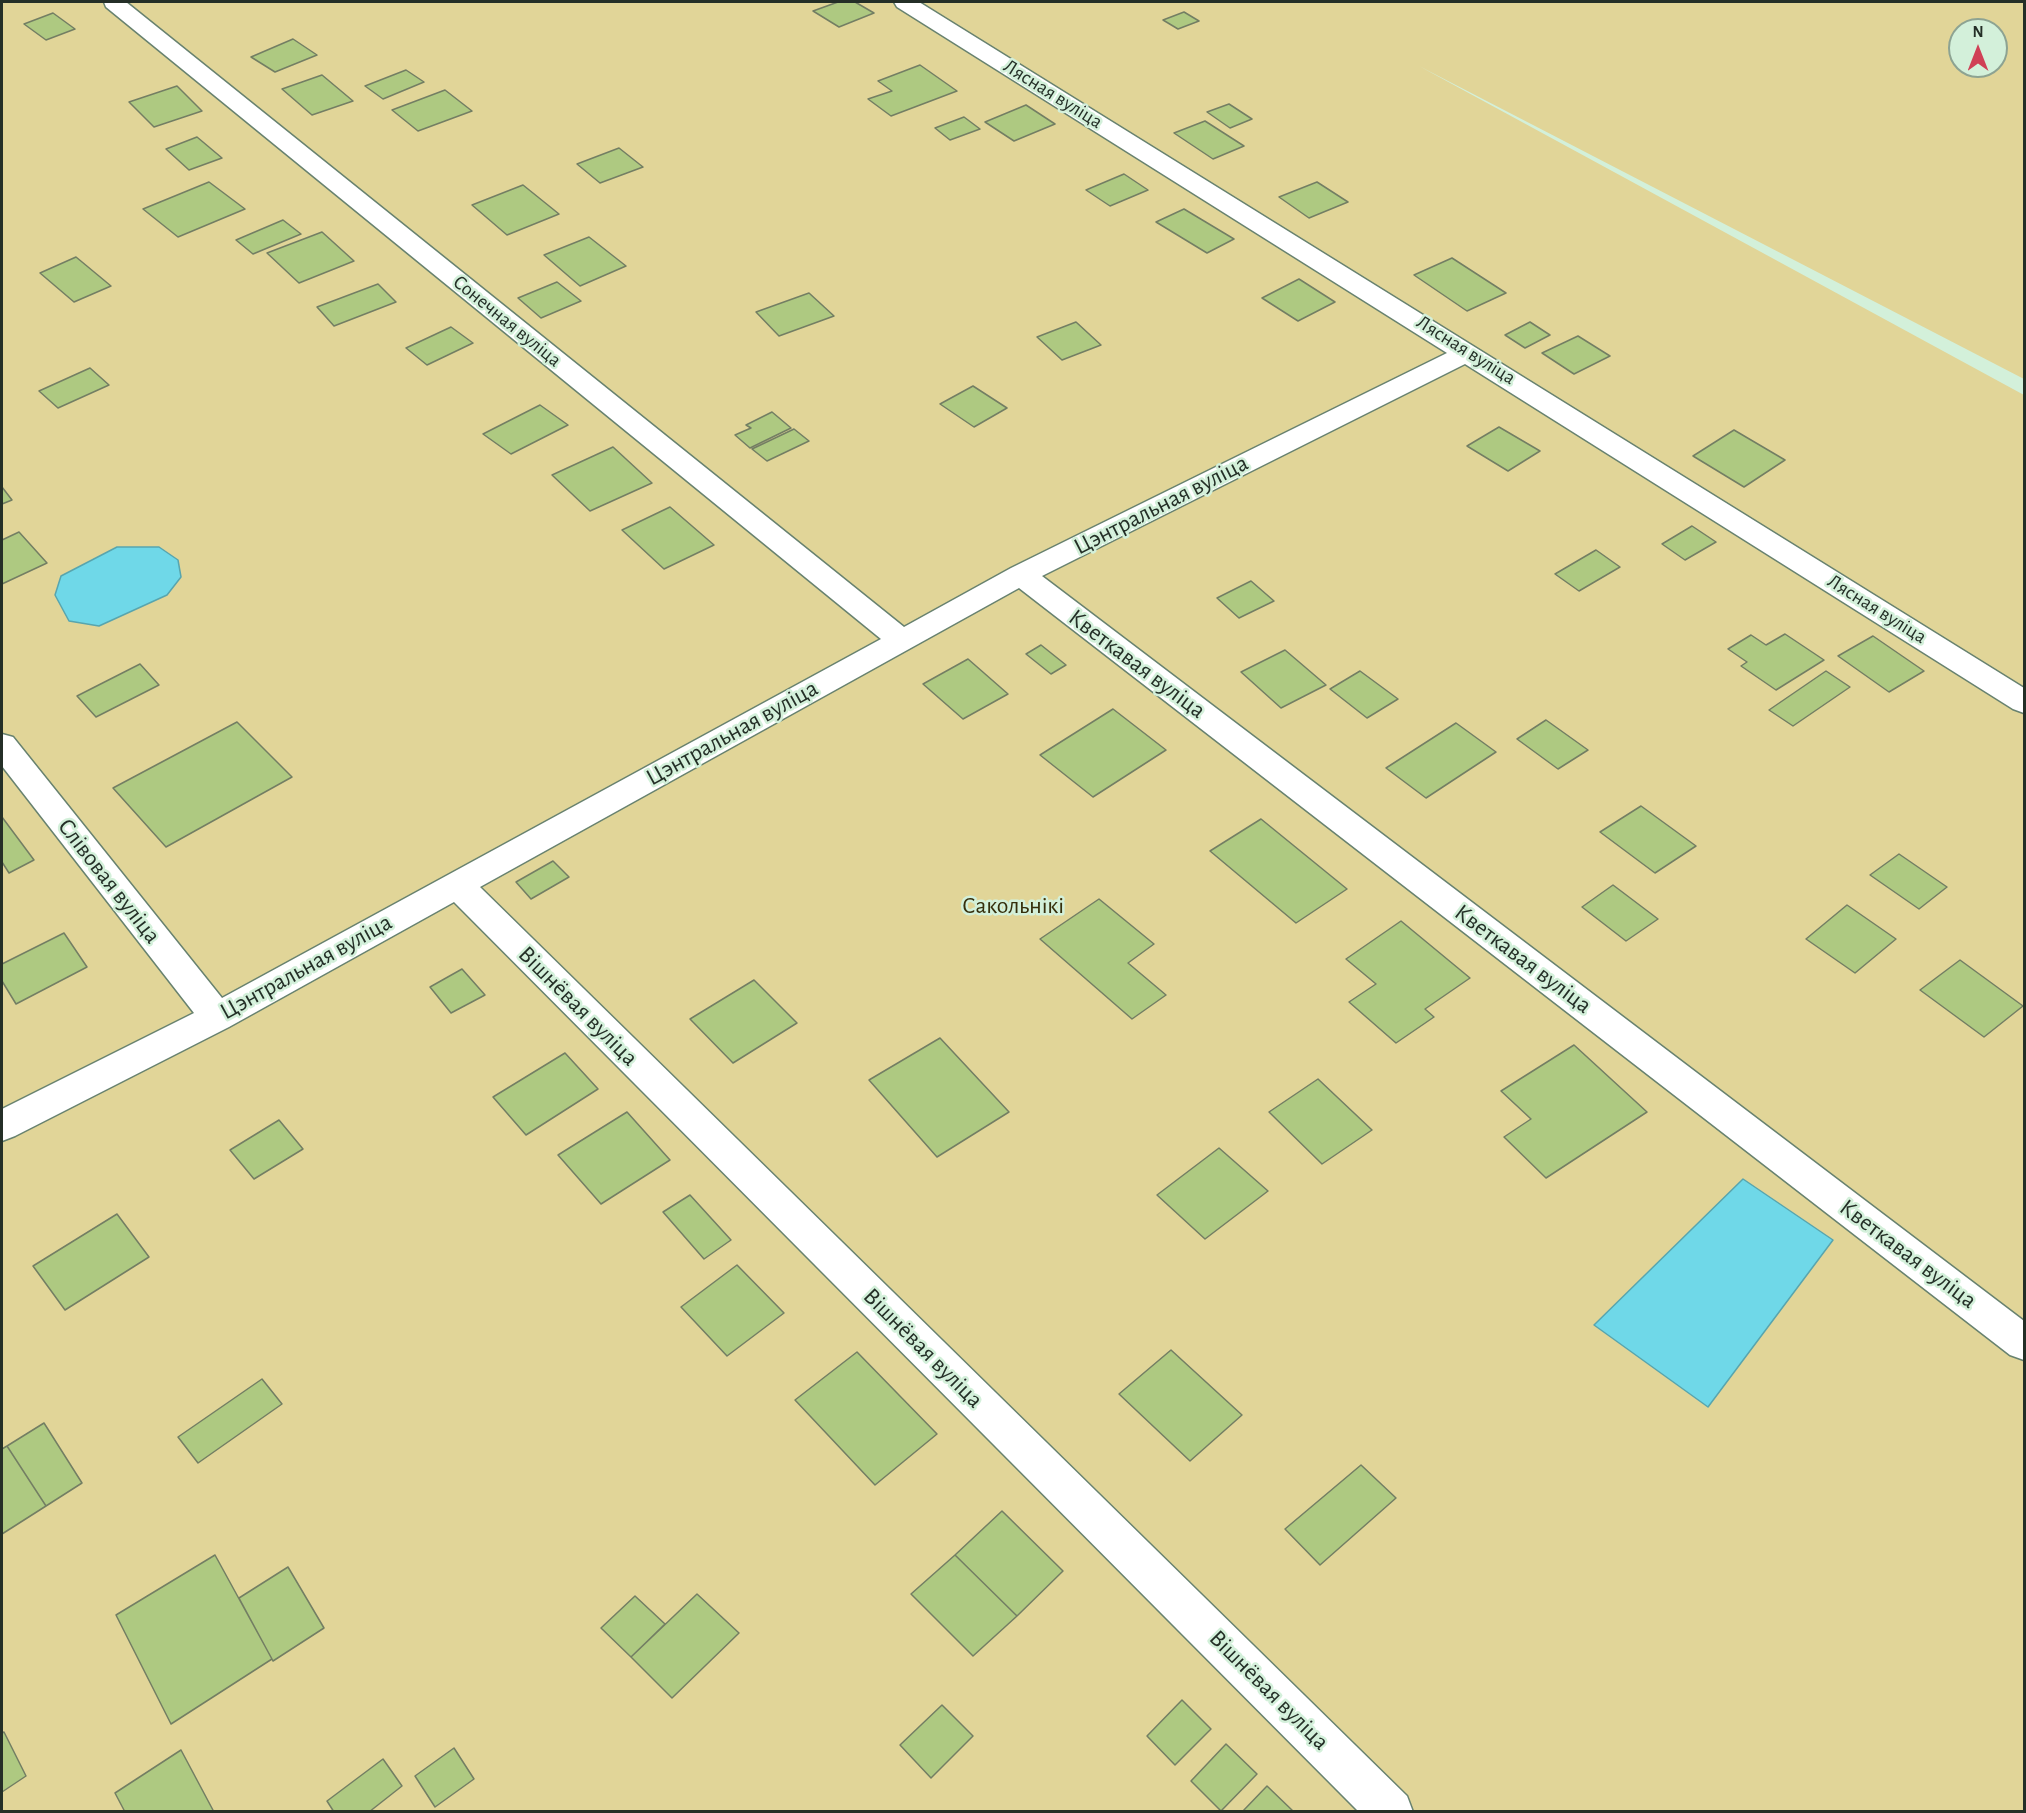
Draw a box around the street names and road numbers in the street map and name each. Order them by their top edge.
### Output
street label: Лясная вуліца [999,54,1107,134]
street label: Сонечная вуліца [448,270,566,372]
street label: Лясная вуліца [1412,310,1520,390]
street label: Цэнтральная вуліца [1069,449,1253,561]
street label: Лясная вуліца [1823,569,1931,649]
street label: Кветкавая вуліца [1063,603,1211,725]
street label: Цэнтральная вуліца [641,674,823,792]
street label: Слівовая вуліца [51,813,167,949]
street label: Кветкавая вуліца [1449,898,1597,1020]
street label: Цэнтральная вуліца [215,908,397,1026]
street label: Вішнёвая вуліца [512,940,644,1072]
street label: Кветкавая вуліца [1834,1193,1982,1315]
street label: Вішнёвая вуліца [857,1282,989,1414]
street label: Вішнёвая вуліца [1203,1624,1335,1756]

